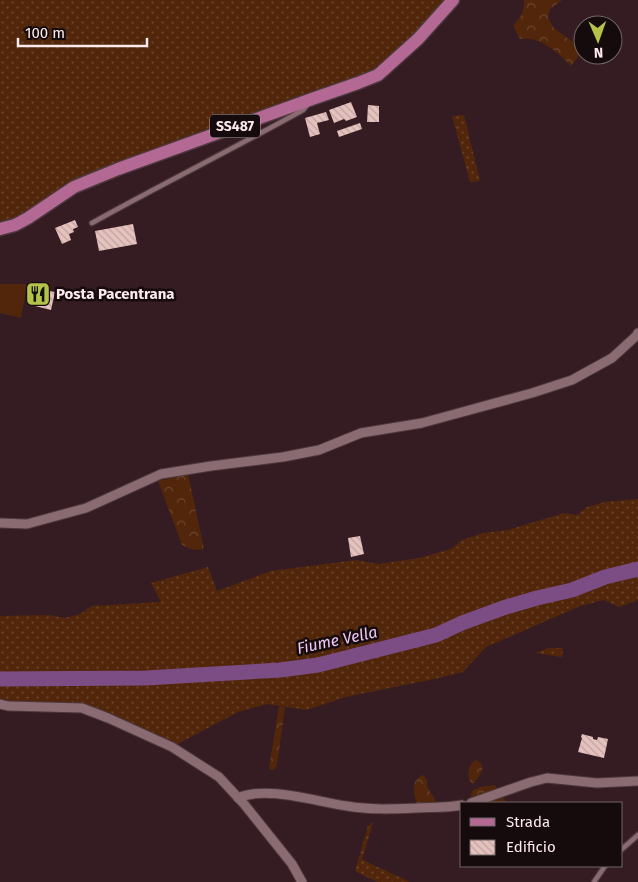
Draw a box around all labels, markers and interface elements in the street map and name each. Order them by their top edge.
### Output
scale bar [18,15,146,47]
north arrow [573,15,623,65]
text: 100 m [25,24,65,42]
text: N [593,44,603,61]
road number: SS487 [210,114,260,138]
restaurant icon: Posta Pacentrana [25,281,51,307]
place label: Posta Pacentrana [56,285,175,303]
water label: Fiume Vella [295,622,379,658]
legend [460,802,623,867]
text: Strada [506,813,550,831]
text: Edificio [506,838,556,856]

